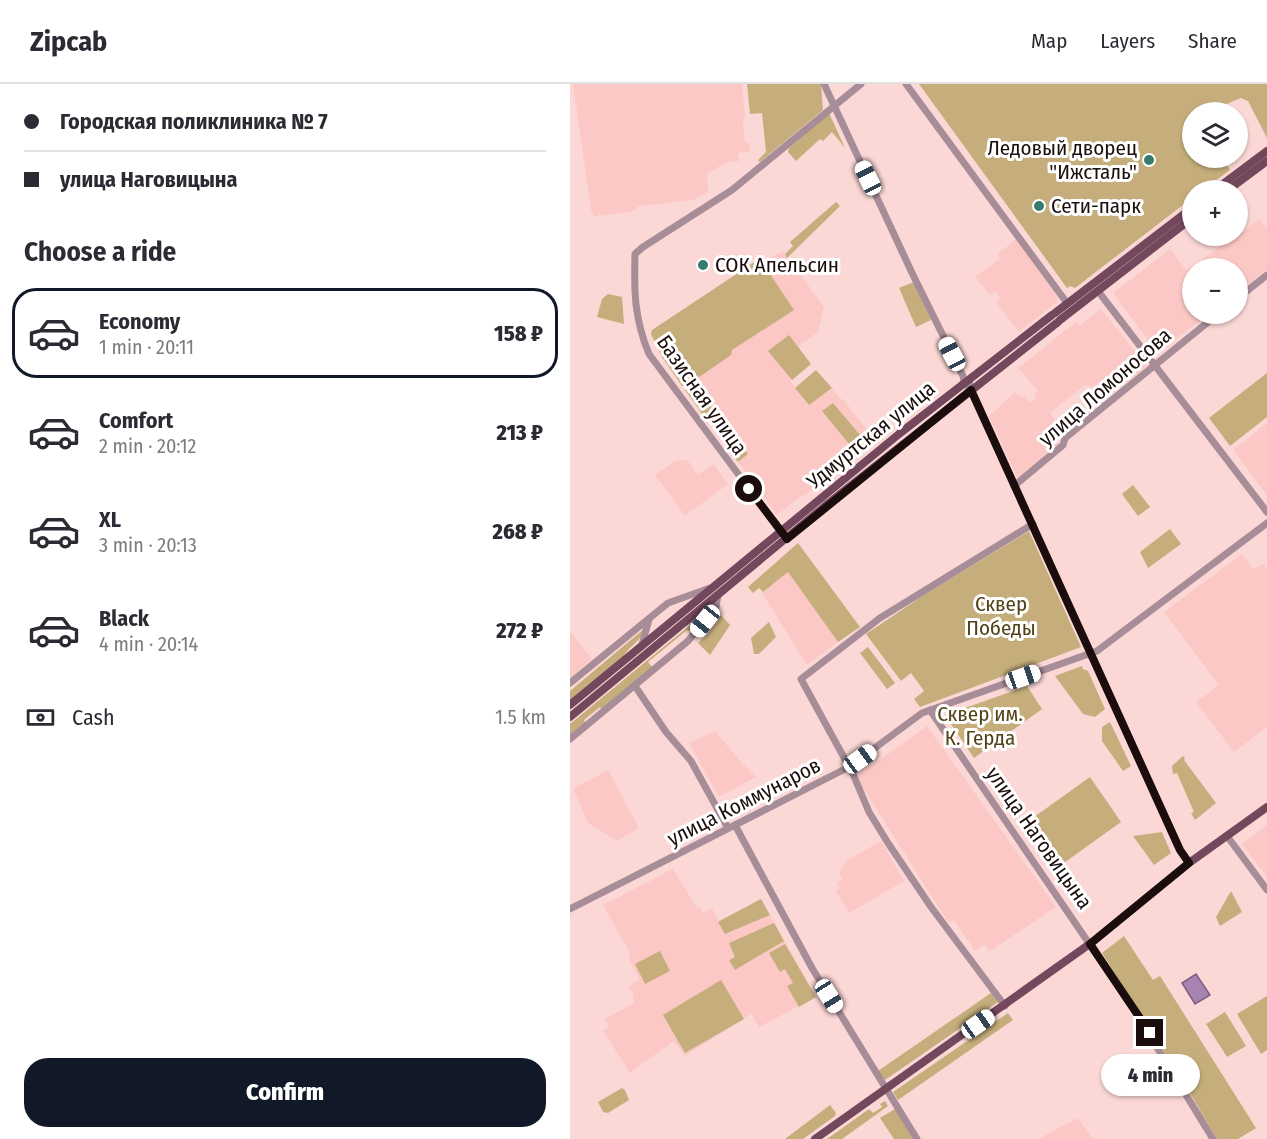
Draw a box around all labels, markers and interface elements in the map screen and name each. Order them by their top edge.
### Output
text: Zipcab [30,25,107,58]
text: Map [1031,28,1067,54]
text: Layers [1100,28,1155,54]
text: Share [1188,28,1237,54]
map controls [1182,102,1248,324]
button: layers [1182,102,1248,168]
text: Городская поликлиника № 7 [60,108,328,135]
place label: Ледовый дворец "Ижсталь" [987,135,1137,185]
marker: Ледовый дворец "Ижсталь" [1142,153,1156,167]
car [852,158,884,198]
text: улица Наговицына [60,166,237,193]
button: + [1182,180,1248,246]
place label: Сети-парк [1051,193,1141,219]
marker: Сети-парк [1032,199,1046,213]
text: Choose a ride [24,236,176,268]
place label: СОК Апельсин [715,252,839,278]
marker: СОК Апельсин [696,258,710,272]
button: − [1182,258,1248,324]
icon: car [27,306,81,360]
text: Economy [99,308,180,335]
text: 158 ₽ [494,320,543,347]
street label: улица Ломоносова [1033,322,1177,452]
street label: Базисная улица [651,330,753,460]
car [936,334,968,374]
text: 1 min · 20:11 [99,335,194,359]
street label: Удмуртская улица [801,375,940,495]
icon: car [27,405,81,459]
text: Comfort [99,407,173,434]
text: 213 ₽ [496,419,543,446]
text: 2 min · 20:12 [99,434,196,458]
route start [735,475,762,502]
icon: car [27,504,81,558]
text: XL [99,506,121,533]
text: 268 ₽ [493,518,543,545]
text: 3 min · 20:13 [99,533,197,557]
park label: Сквер Победы [966,591,1036,641]
car [687,601,723,641]
icon: car [27,603,81,657]
text: Black [99,605,149,632]
text: 272 ₽ [496,617,543,644]
text: 4 min · 20:14 [99,632,198,656]
car [1003,663,1043,691]
icon: cash [24,701,57,734]
park label: Сквер им. К. Герда [937,701,1023,751]
text: Cash [72,704,115,731]
text: 1.5 km [495,705,546,729]
car [840,741,880,777]
street label: улица Коммунаров [663,752,825,852]
street label: улица Наговицына [980,762,1098,914]
car [812,976,846,1016]
car [958,1006,998,1042]
route end [1136,1019,1163,1046]
callout: 4 min [1100,1054,1200,1096]
button: Confirm [24,1058,546,1127]
text: 4 min [1128,1063,1173,1087]

